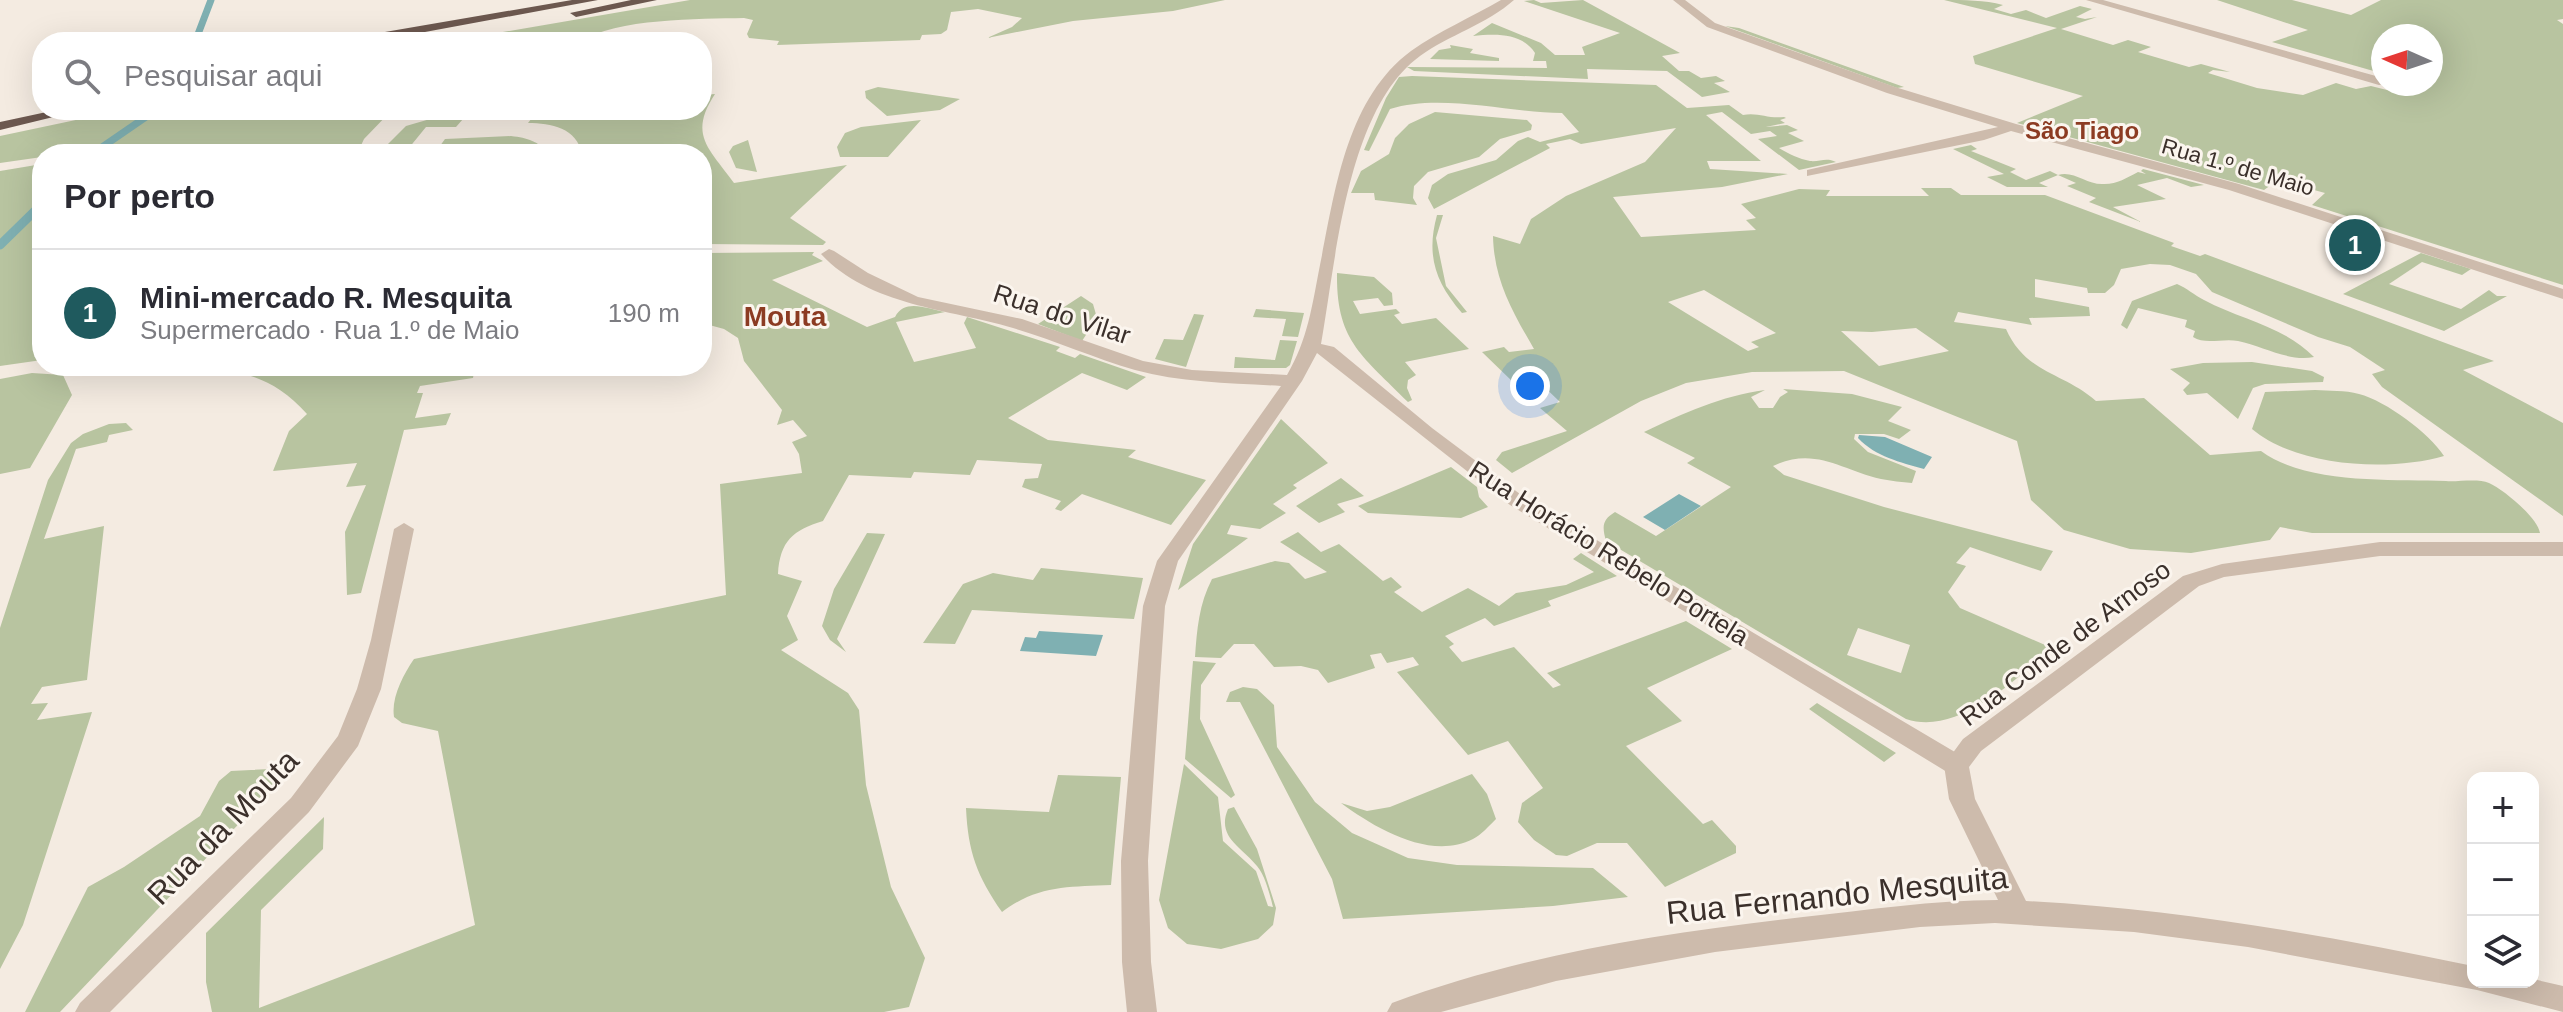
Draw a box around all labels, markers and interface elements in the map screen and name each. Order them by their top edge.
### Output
north arrow [2371,24,2443,96]
search box [32,32,712,120]
icon: search [60,54,104,98]
text: Pesquisar aqui [124,59,322,92]
district label: São Tiago [2025,117,2139,144]
street label: Rua 1.º de Maio [2159,133,2317,201]
text: Por perto [64,177,215,215]
pin: 1 [2329,215,2381,275]
street label: Rua do Vilar [990,278,1135,350]
text: Mini-mercado R. Mesquita [140,281,512,314]
text: 1 [83,298,97,328]
text: 190 m [608,298,680,328]
district label: Mouta [744,301,827,332]
text: Supermercado · Rua 1.º de Maio [140,315,519,345]
your location [1510,366,1550,406]
street label: Rua Horácio Rebelo Portela [1464,455,1755,652]
street label: Rua Conde de Arnoso [1954,554,2176,732]
street label: Rua da Mouta [140,742,306,912]
map controls [2467,772,2539,988]
button: + [2467,772,2539,844]
button: − [2467,844,2539,916]
street label: Rua Fernando Mesquita [1664,859,2010,931]
button: layers [2467,916,2539,988]

